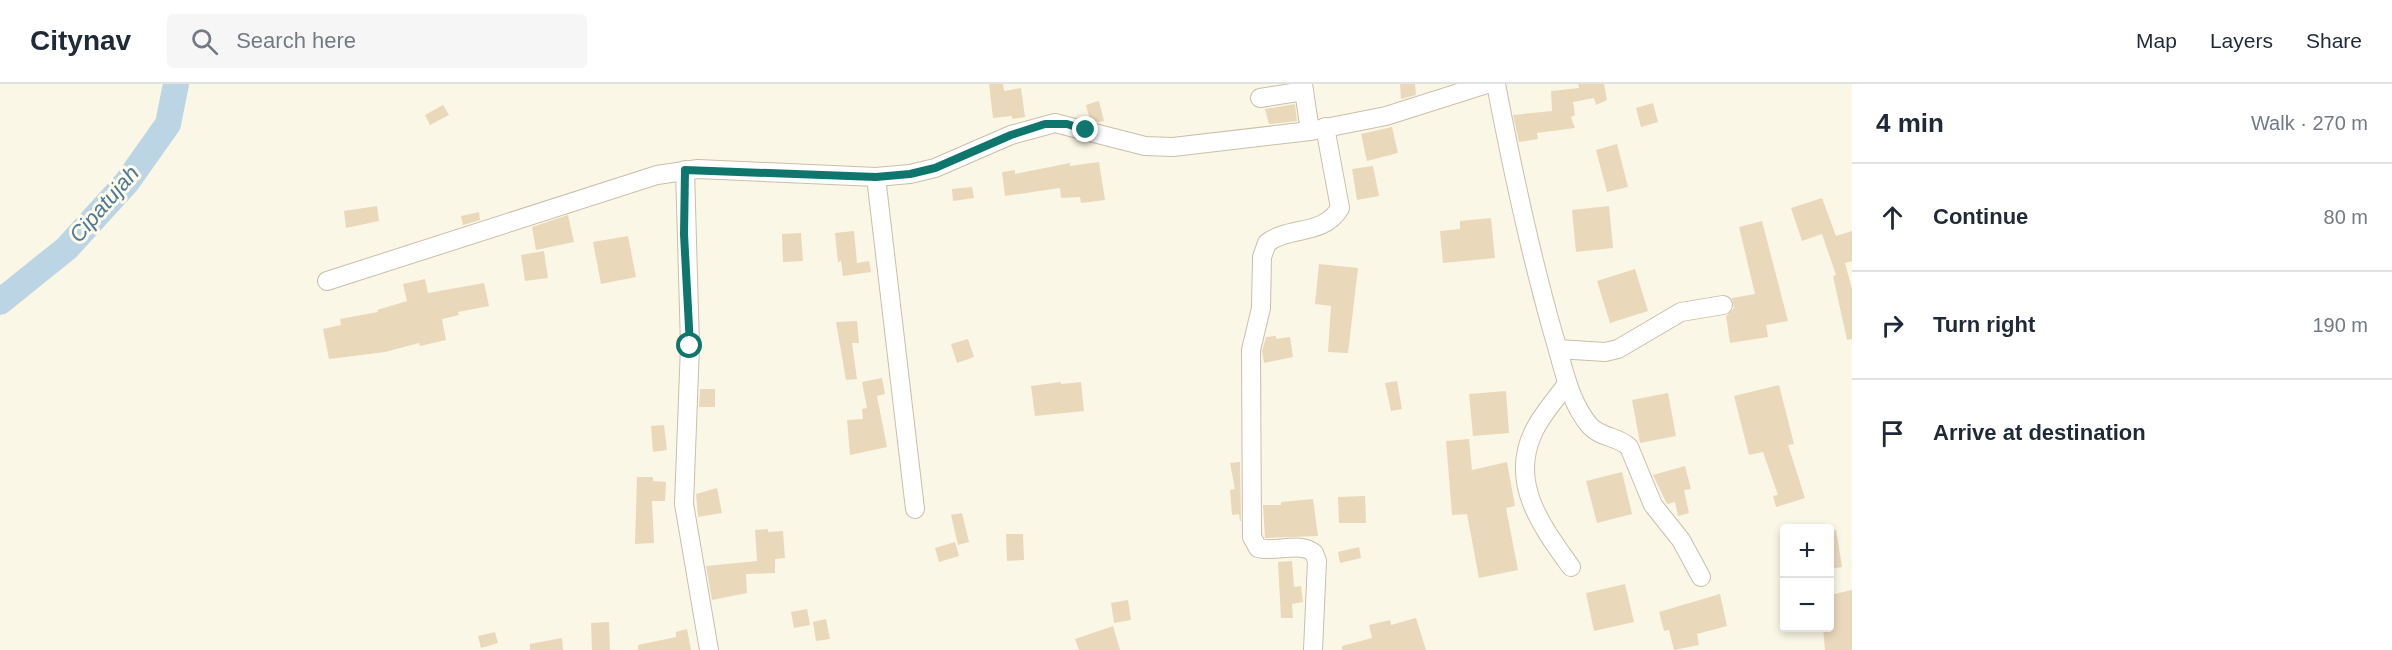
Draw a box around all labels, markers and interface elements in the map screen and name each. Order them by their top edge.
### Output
search box [167,14,587,68]
text: Citynav [30,25,131,56]
icon: search [188,25,221,58]
text: Search here [236,28,356,53]
text: Map [2136,29,2177,52]
text: Layers [2210,29,2273,52]
text: Share [2306,29,2362,52]
text: 4 min [1876,108,1944,138]
text: Walk · 270 m [2251,112,2368,134]
route end [1072,116,1098,142]
water label: Cipatujah [64,161,144,247]
icon: ahead [1876,201,1909,234]
text: Continue [1933,204,2028,229]
text: 80 m [2324,206,2368,228]
icon: right [1876,309,1909,342]
text: Turn right [1933,312,2035,337]
text: 190 m [2312,314,2368,336]
route start [676,332,702,358]
icon: arrive [1876,417,1909,450]
text: Arrive at destination [1933,420,2146,445]
map controls [1780,524,1834,632]
button: + [1780,524,1834,578]
button: − [1780,578,1834,632]

